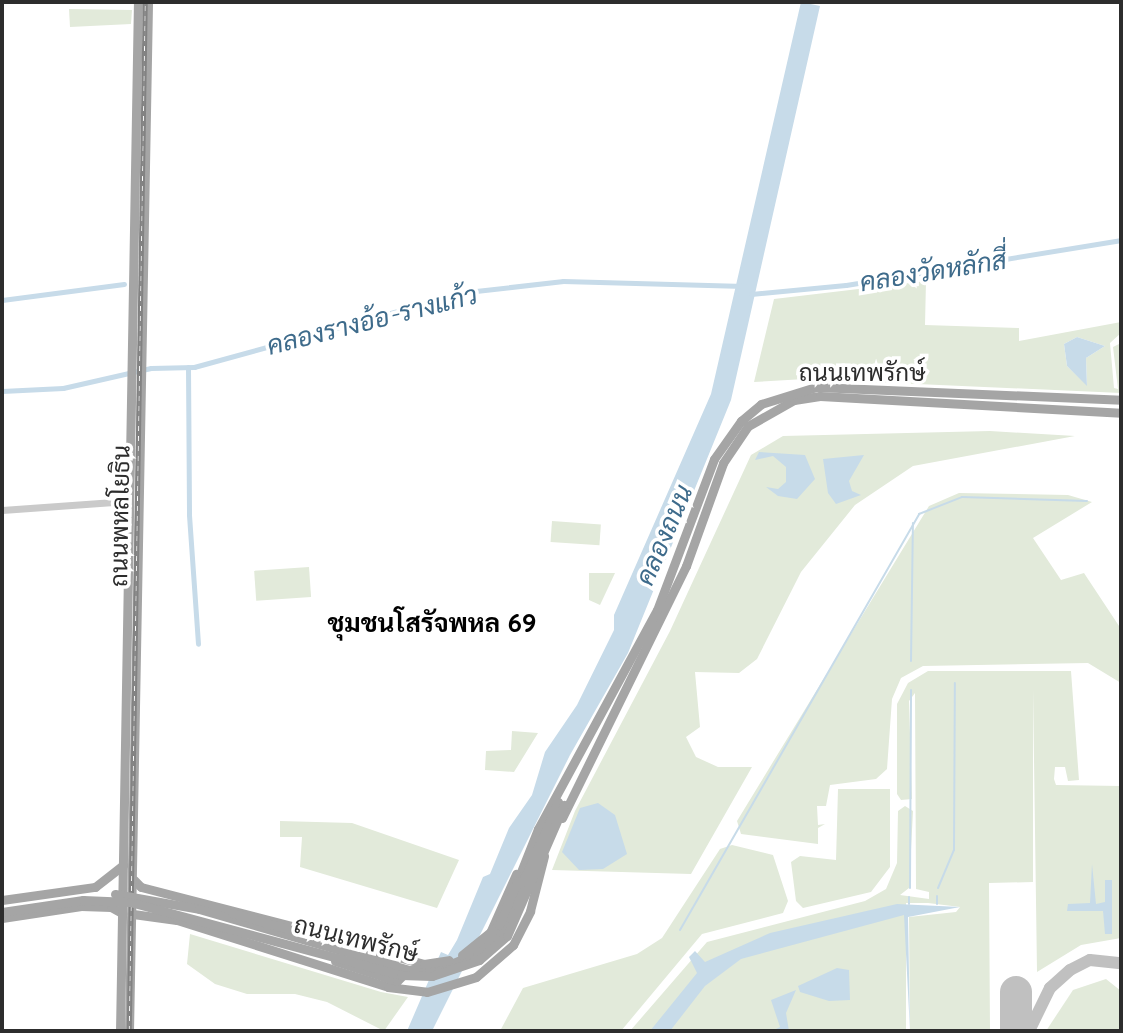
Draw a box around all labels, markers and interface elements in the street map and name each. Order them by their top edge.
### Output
water label: คลองวัดหลักสี่ [857,244,1009,298]
water label: คลองรางอ้อ-รางแก้ว [264,279,480,361]
street label: ถนนเทพรักษ์ [799,359,925,387]
street label: ถนนพหลโยธิน [104,445,136,587]
water label: คลองถนน [629,480,699,590]
district label: ชุมชนโสรัจพหล 69 [327,607,537,639]
street label: ถนนเทพรักษ์ [291,910,421,968]

